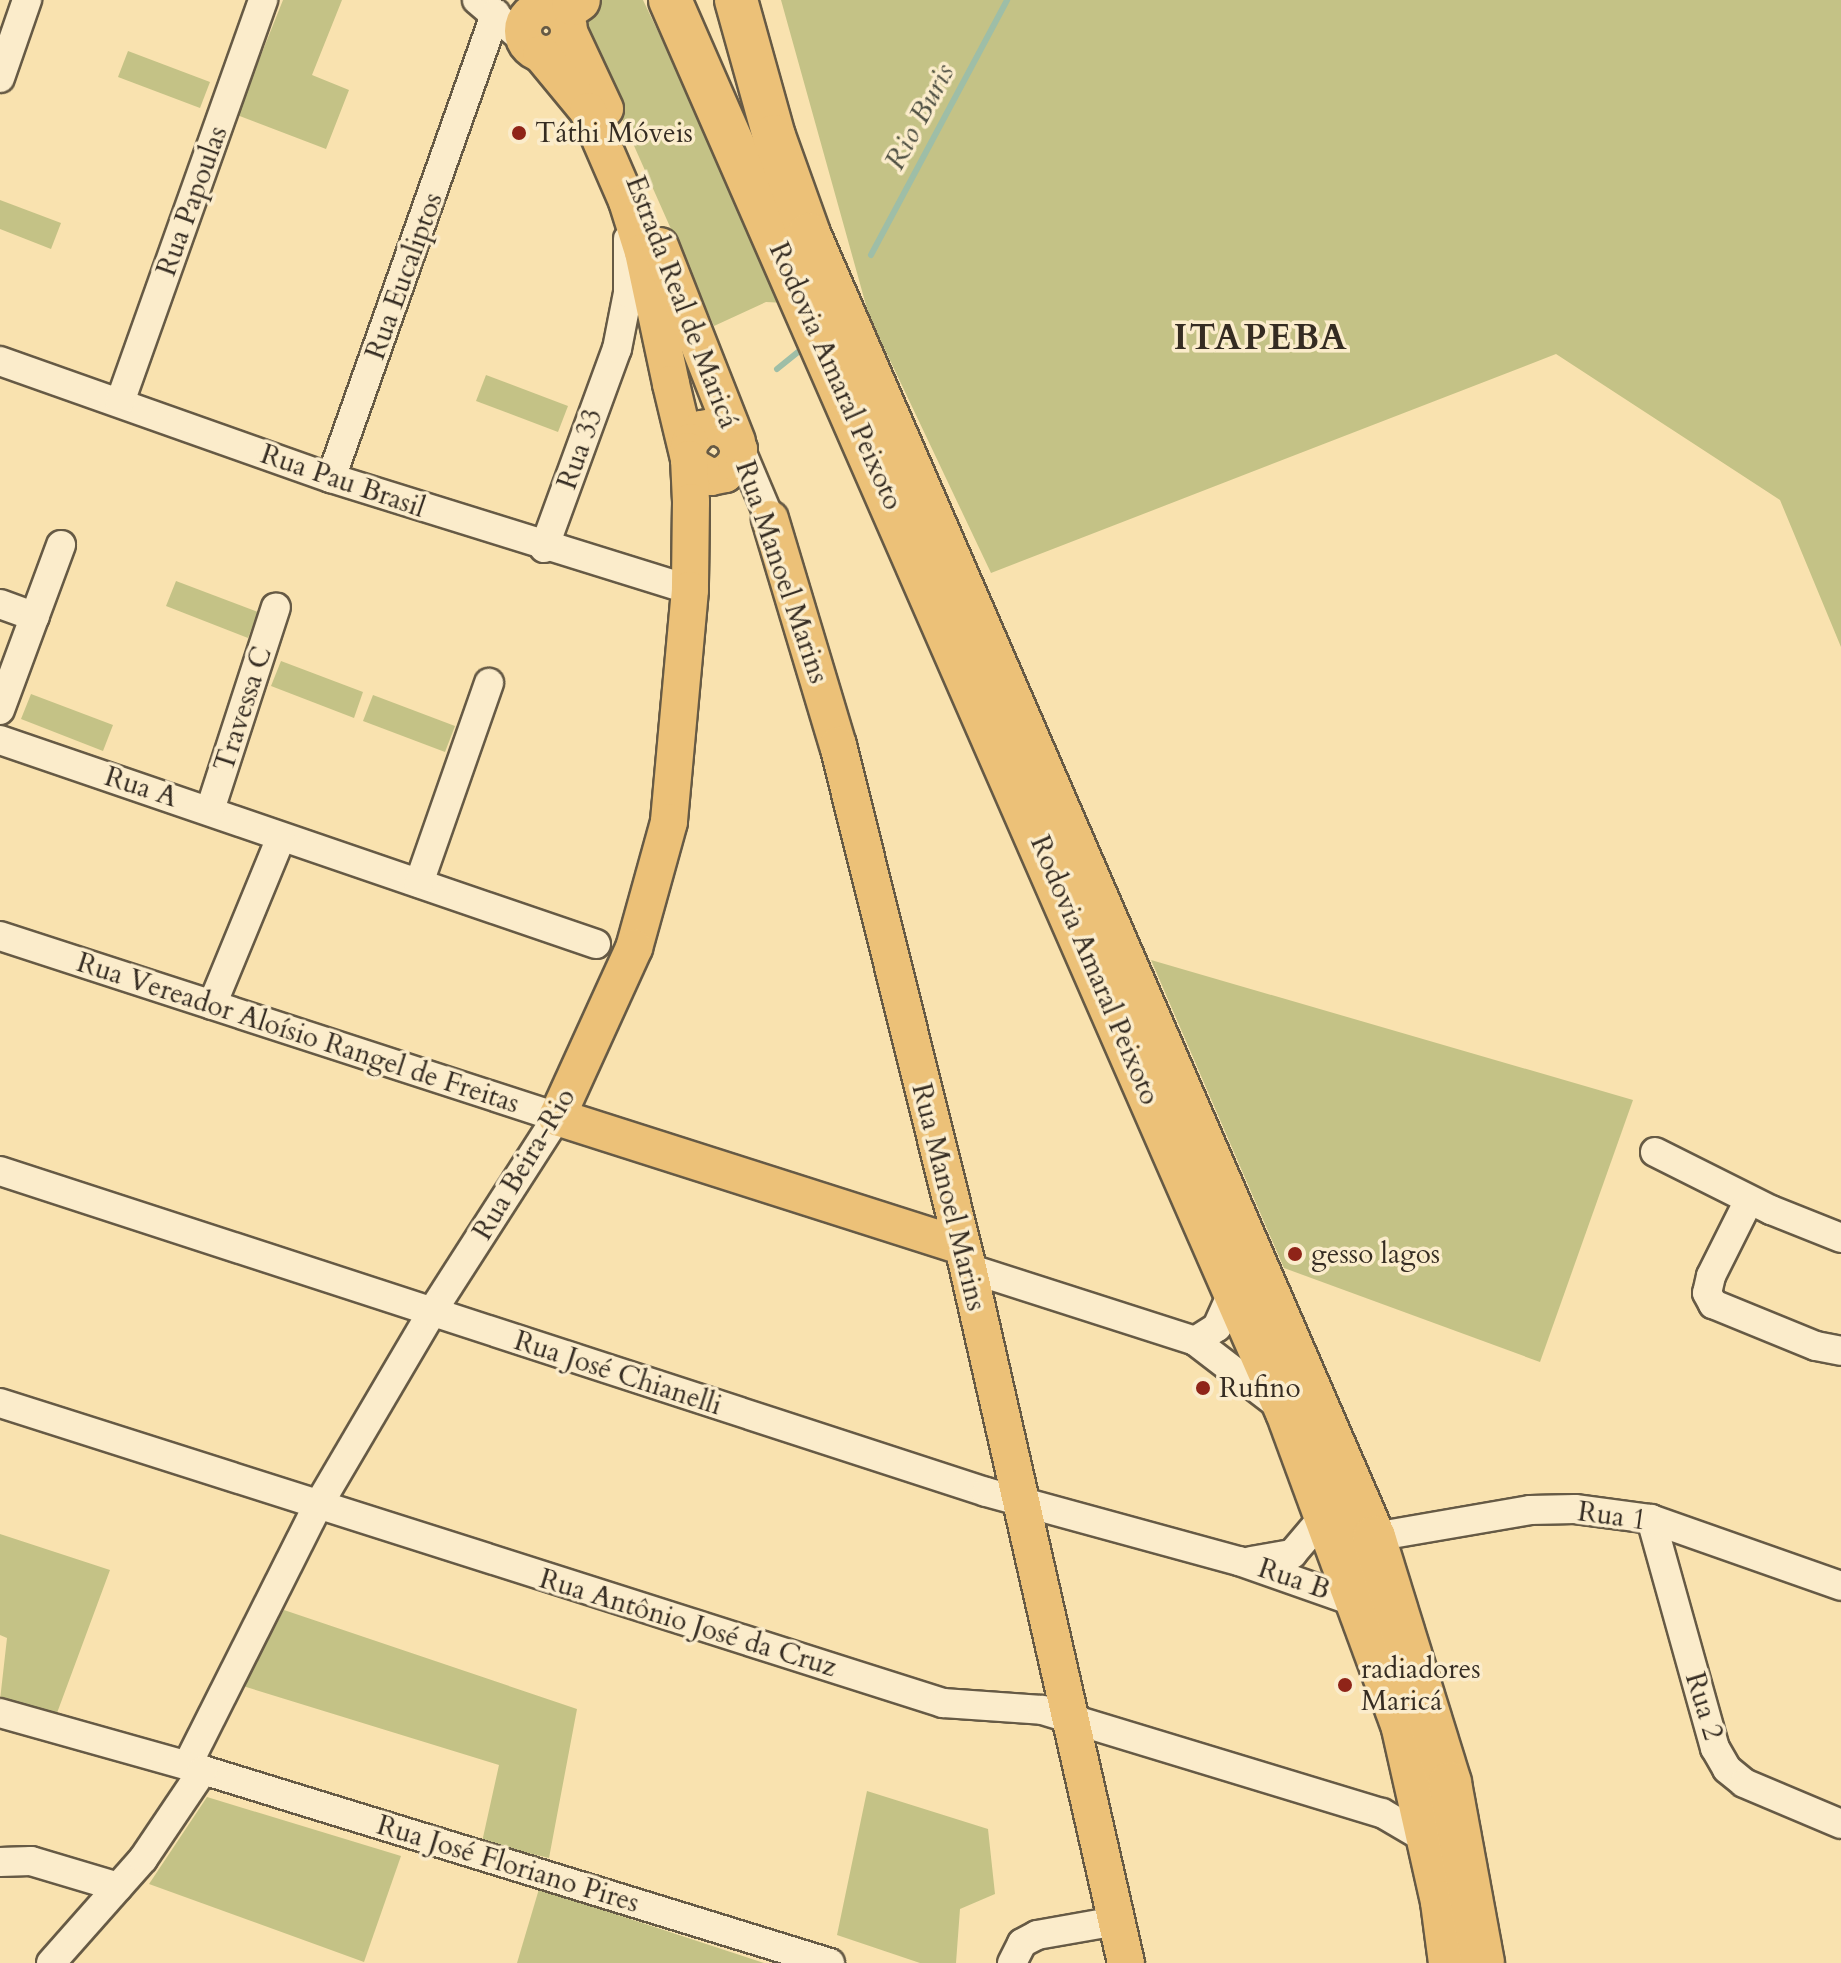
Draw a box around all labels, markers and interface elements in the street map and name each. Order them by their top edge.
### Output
water label: Rio Buris [877,58,963,176]
place label: Táthi Móveis [535,116,693,150]
street label: Rua Papoulas [149,121,235,281]
marker: Táthi Móveis [510,124,528,142]
street label: Estrada Real de Maricá [618,171,746,433]
street label: Rua Eucaliptos [358,188,450,364]
street label: Rodovia Amaral Peixoto [762,237,910,515]
district label: ITAPEBA [1173,316,1349,360]
street label: Rua 33 [550,404,610,494]
street label: Rua Pau Brasil [256,437,430,525]
street label: Rua Manoel Marins [728,456,836,688]
street label: Travessa C [207,642,279,776]
street label: Rua A [100,760,182,814]
street label: Rodovia Amaral Peixoto [1023,830,1167,1110]
street label: Rua Vereador Aloísio Rangel de Freitas [73,945,523,1121]
street label: Rua Manoel Marins [905,1080,993,1314]
street label: Rua Beira-Rio [466,1082,582,1246]
place label: gesso lagos [1311,1237,1440,1271]
marker: gesso lagos [1286,1245,1304,1263]
street label: Rua José Chianelli [510,1324,726,1422]
place label: Rufino [1219,1371,1301,1405]
marker: Rufino [1194,1379,1212,1397]
street label: Rua 1 [1576,1495,1648,1537]
street label: Rua B [1254,1551,1334,1607]
street label: Rua Antônio José da Cruz [535,1562,841,1684]
place label: radiadores Maricá [1361,1652,1481,1718]
street label: Rua 2 [1678,1668,1730,1744]
marker: radiadores Maricá [1336,1676,1354,1694]
street label: Rua José Floriano Pires [373,1808,643,1920]

